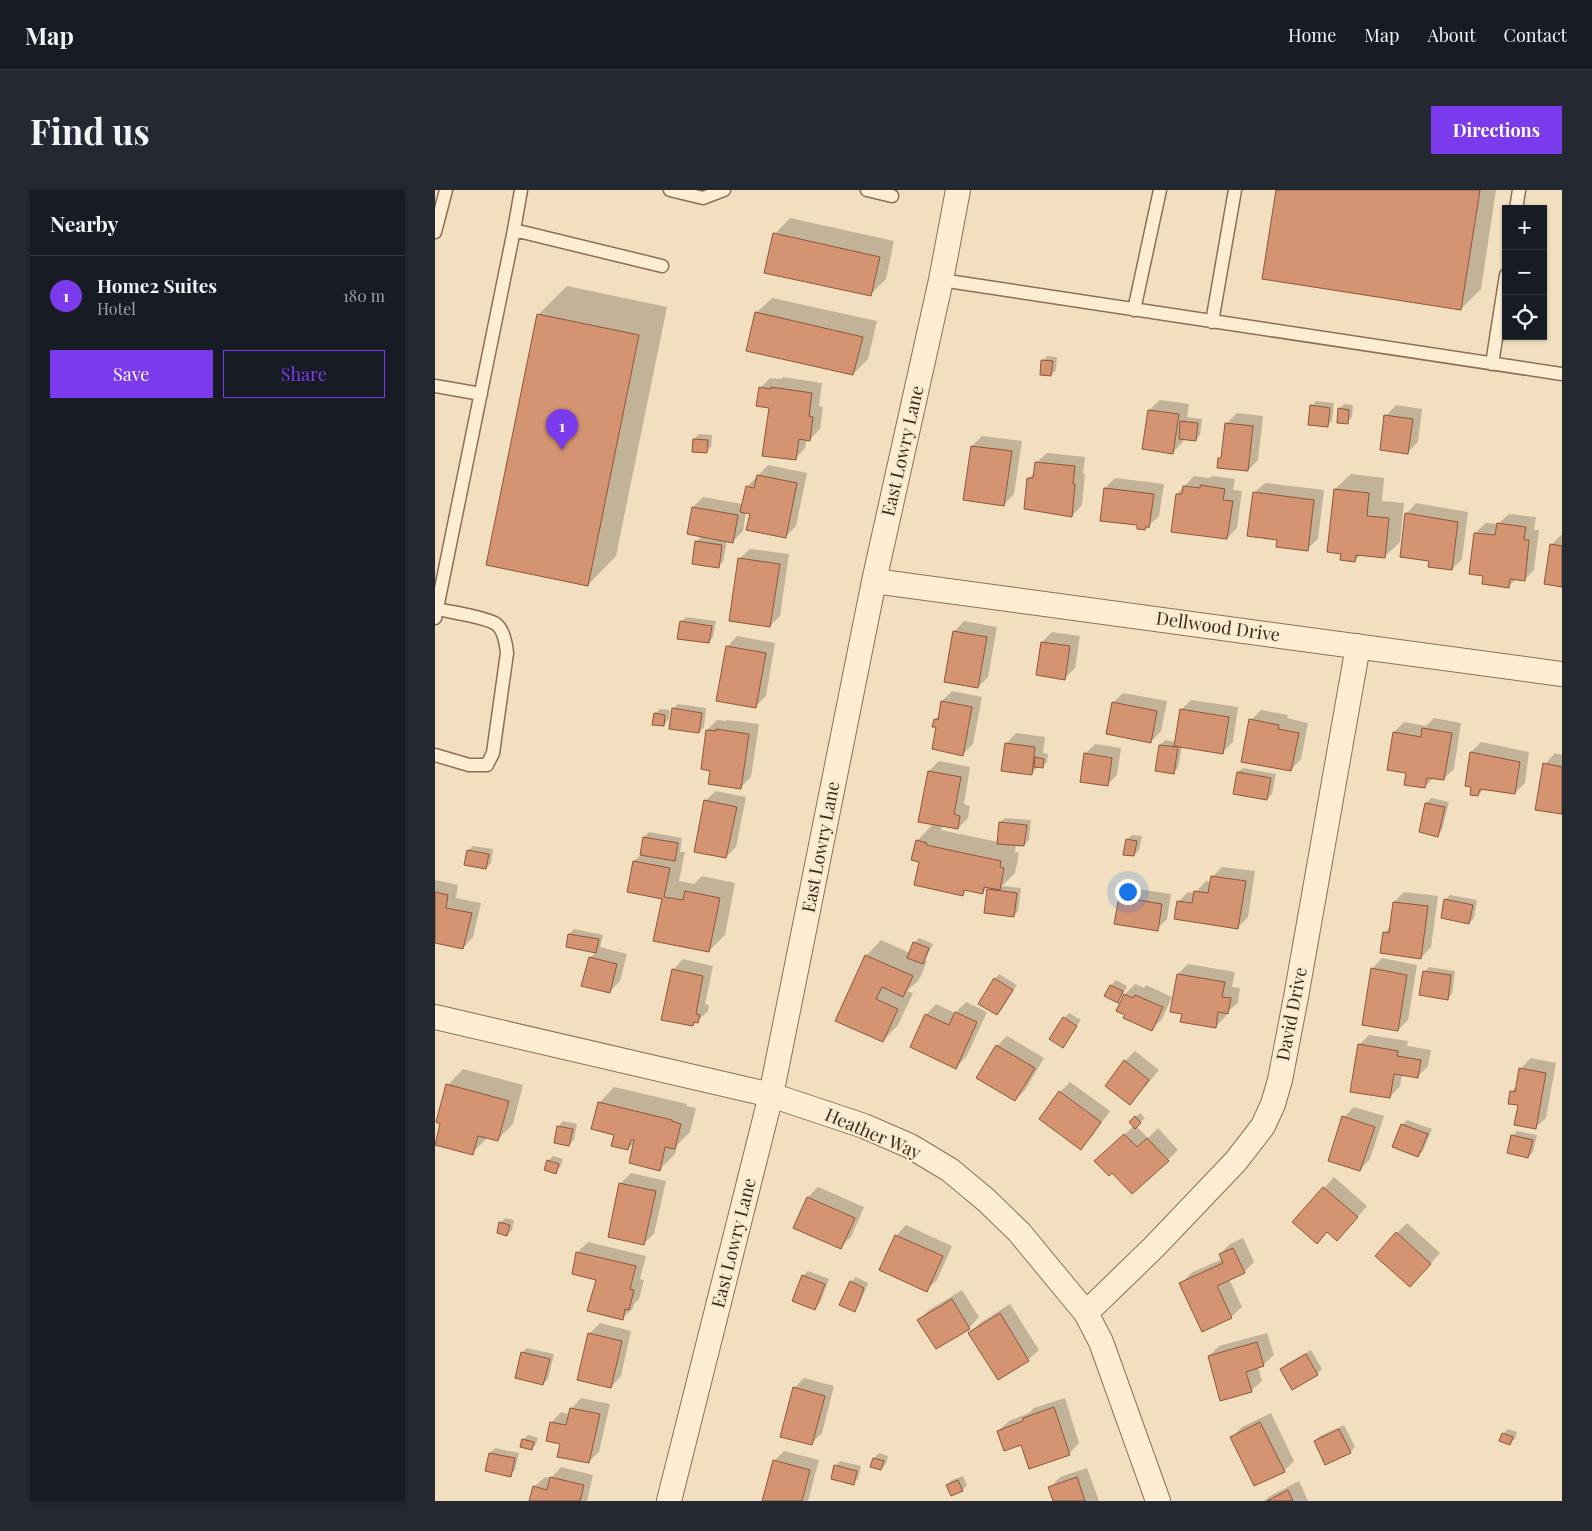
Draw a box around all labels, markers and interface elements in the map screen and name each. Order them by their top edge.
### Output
text: Map [25,19,74,51]
text: Home [1288,23,1336,47]
text: Map [1364,23,1399,47]
text: About [1427,23,1476,47]
text: Contact [1504,23,1567,47]
button: Directions [1431,106,1562,154]
text: Find us [30,107,150,154]
map controls [1502,205,1547,340]
button: + [1502,205,1547,250]
text: Nearby [50,209,119,237]
button: − [1502,250,1547,295]
text: Home2 Suites [97,272,217,298]
text: 1 [63,285,69,306]
text: 180 m [343,285,385,306]
button: locate [1502,295,1547,340]
text: Hotel [97,298,136,319]
button: Save [50,350,213,398]
button: Share [223,350,385,398]
street label: East Lowry Lane [875,383,929,518]
pin: 1 [546,409,578,450]
street label: Dellwood Drive [1155,605,1282,647]
street label: East Lowry Lane [796,779,845,914]
your location [1115,879,1141,905]
street label: David Drive [1270,965,1312,1063]
street label: Heather Way [822,1102,925,1164]
street label: East Lowry Lane [705,1175,761,1310]

